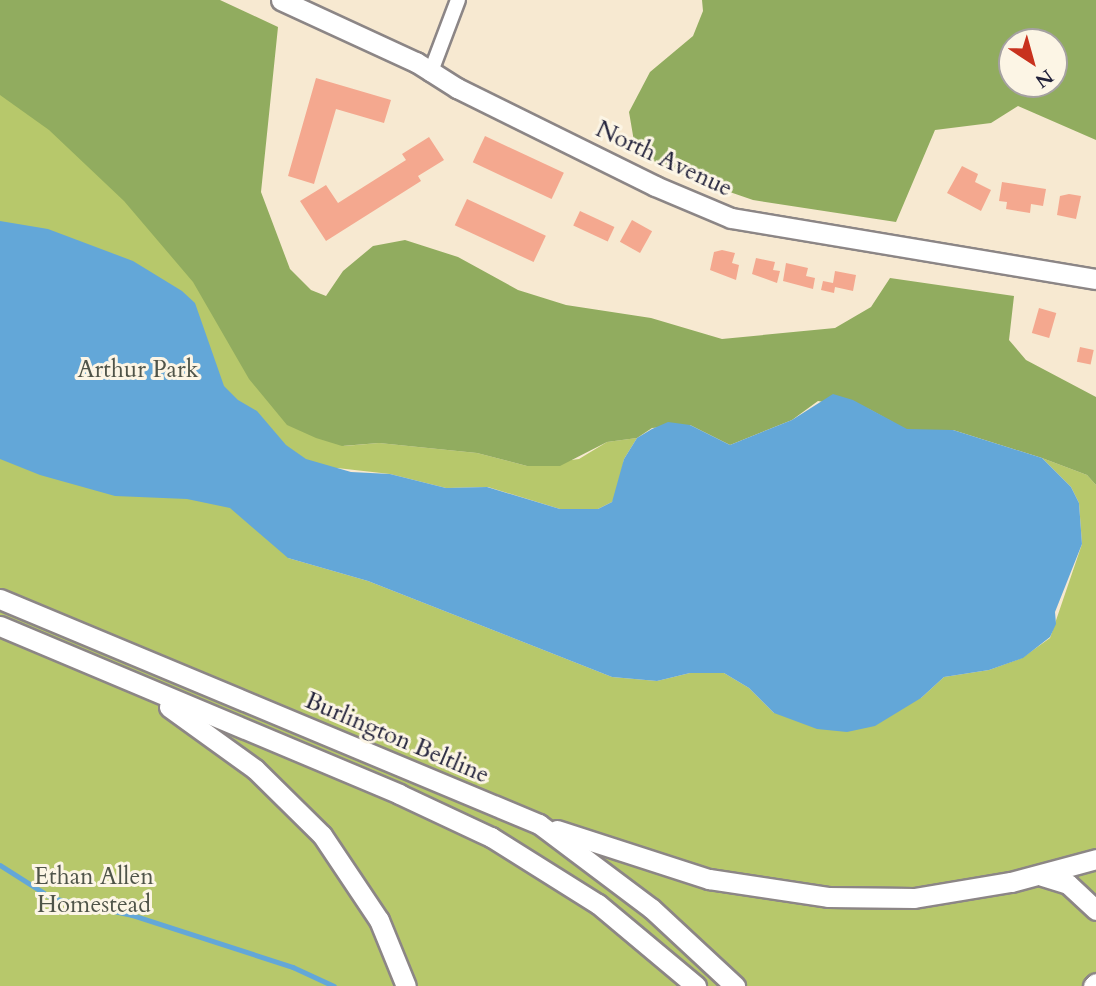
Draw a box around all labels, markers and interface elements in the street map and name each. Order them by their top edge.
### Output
north arrow [998,28,1068,98]
text: N [1030,63,1058,94]
street label: North Avenue [591,115,737,203]
park label: Arthur Park [77,356,199,384]
street label: Burlington Beltline [301,686,493,790]
park label: Ethan Allen Homestead [34,863,154,919]

